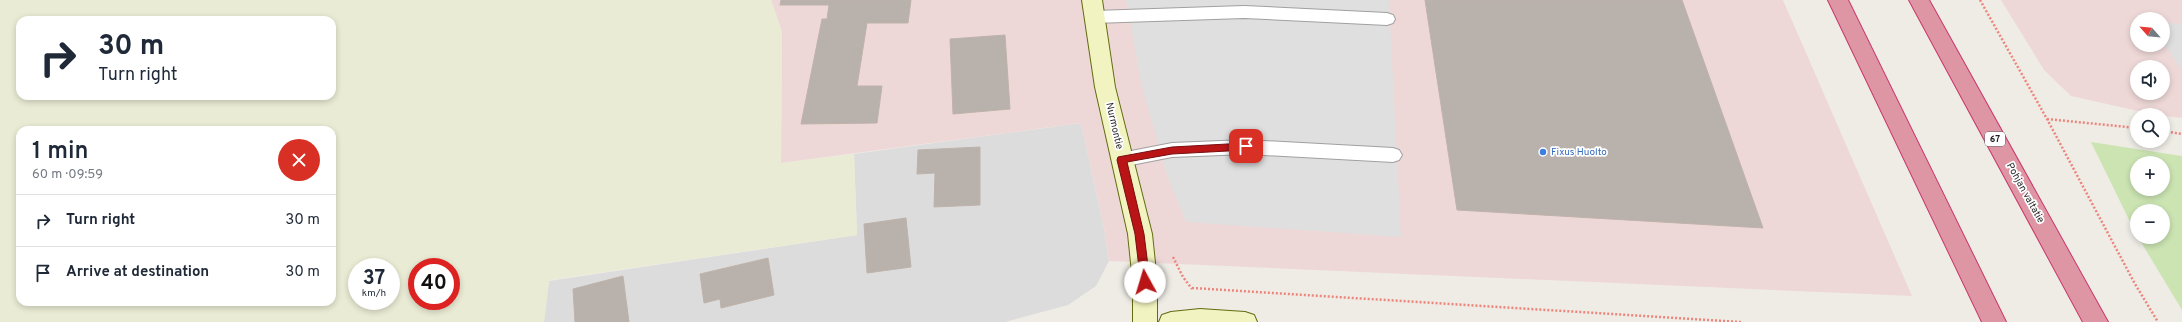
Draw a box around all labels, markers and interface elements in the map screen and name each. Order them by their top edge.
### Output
north arrow [2130,12,2170,52]
map controls [2130,12,2170,244]
text: 30 m [98,29,164,65]
icon: right [32,32,84,84]
button: sound [2130,60,2170,100]
text: Turn right [98,64,178,87]
street label: Nurmontie [1102,101,1126,151]
button: search [2130,108,2170,148]
pin [1229,129,1263,163]
road number: 67 [1985,132,2005,146]
icon: arrive [1235,135,1257,157]
text: 1 min [32,137,89,167]
button: close [278,139,320,181]
place label: Fixus Huolto [1551,146,1607,159]
marker: Fixus Huolto [1538,147,1548,157]
button: + [2130,156,2170,196]
street label: Pohjan valtatie [2003,161,2047,225]
text: 60 m · 09:59 [32,167,103,183]
button: − [2130,204,2170,244]
icon: right [32,210,54,232]
text: Turn right [66,211,135,230]
text: 30 m [285,211,320,230]
speed limit sign: 40 [408,258,460,310]
position arrow [1124,261,1166,303]
icon: arrive [32,262,54,284]
text: Arrive at destination [66,263,209,282]
text: 30 m [285,263,320,282]
text: 37 [363,266,385,292]
text: km/h [362,287,386,300]

